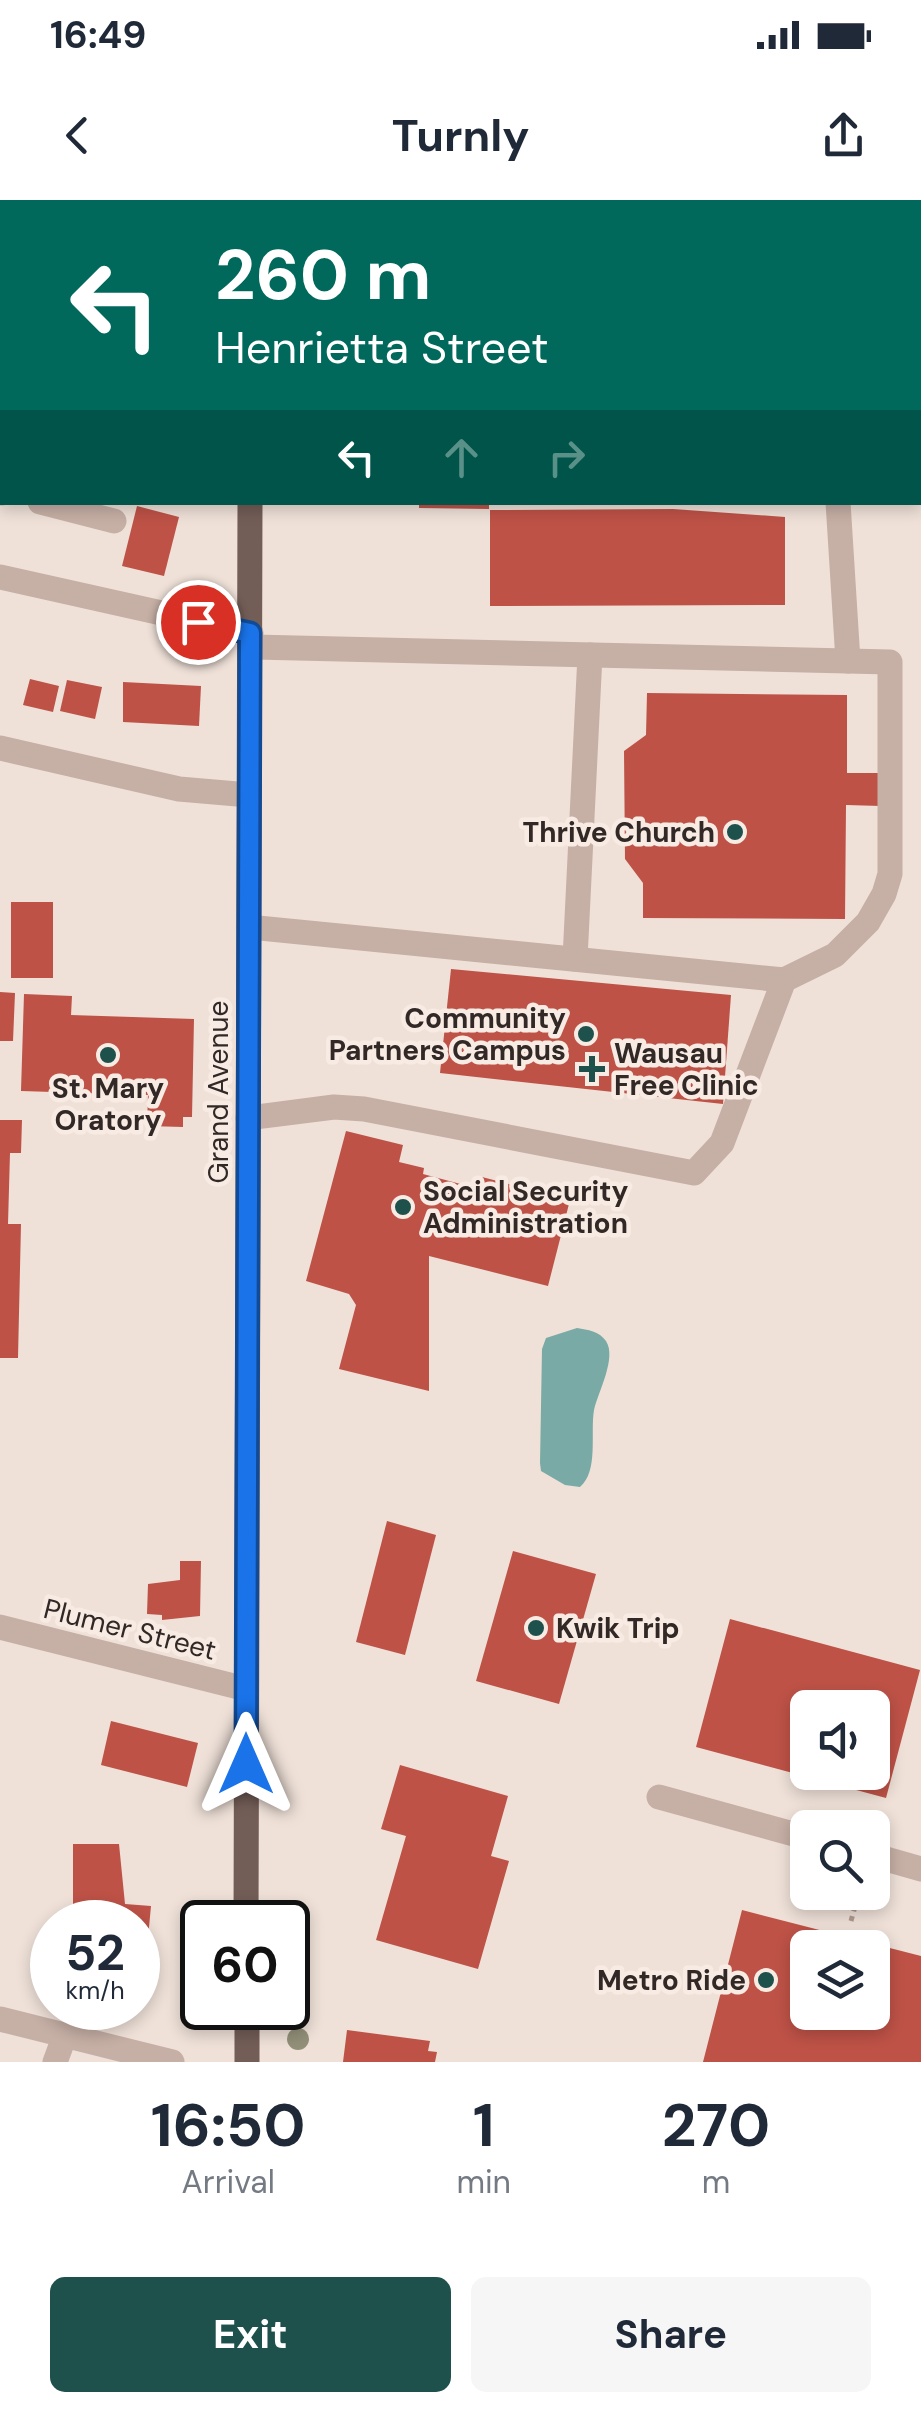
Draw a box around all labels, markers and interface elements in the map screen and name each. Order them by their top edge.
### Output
text: 16:49 [50,10,146,60]
text: Turnly [392,106,529,165]
icon: back [50,108,105,163]
icon: share [816,108,871,163]
text: 260 m [215,230,431,321]
icon: left [50,240,180,370]
text: Henrietta Street [215,318,549,377]
icon: left [329,430,384,485]
icon: ahead [434,430,489,485]
icon: right [539,430,594,485]
pin [156,580,241,665]
icon: arrive [171,595,226,650]
place label: Thrive Church [523,814,715,851]
marker: Thrive Church [724,821,746,843]
street label: Grand Avenue [200,1000,237,1184]
place label: Community Partners Campus [329,1000,566,1069]
marker: Community Partners Campus [575,1023,597,1045]
place label: Wausau Free Clinic [614,1035,759,1104]
marker: St. Mary Oratory [97,1044,119,1066]
marker: Wausau Free Clinic [579,1056,605,1082]
place label: St. Mary Oratory [52,1070,164,1139]
place label: Social Security Administration [423,1173,628,1242]
marker: Social Security Administration [392,1196,414,1218]
street label: Plumer Street [40,1590,220,1669]
place label: Kwik Trip [556,1610,680,1647]
marker: Kwik Trip [525,1617,547,1639]
map controls [790,1690,890,2030]
button: sound [790,1690,890,1790]
position arrow [194,1712,298,1816]
button: search [790,1810,890,1910]
speed limit sign: 60 [180,1900,310,2030]
text: 52 [65,1920,125,1986]
button: layers [790,1930,890,2030]
place label: Metro Ride [597,1962,746,1999]
marker: Metro Ride [755,1969,777,1991]
text: km/h [65,1974,125,2007]
text: 16:50 [151,2086,306,2165]
text: 1 [473,2086,495,2165]
text: 270 [662,2086,770,2165]
text: Arrival [182,2161,275,2203]
text: min [456,2161,511,2203]
text: m [702,2161,730,2203]
button: Exit [50,2277,451,2392]
button: Share [471,2277,871,2392]

